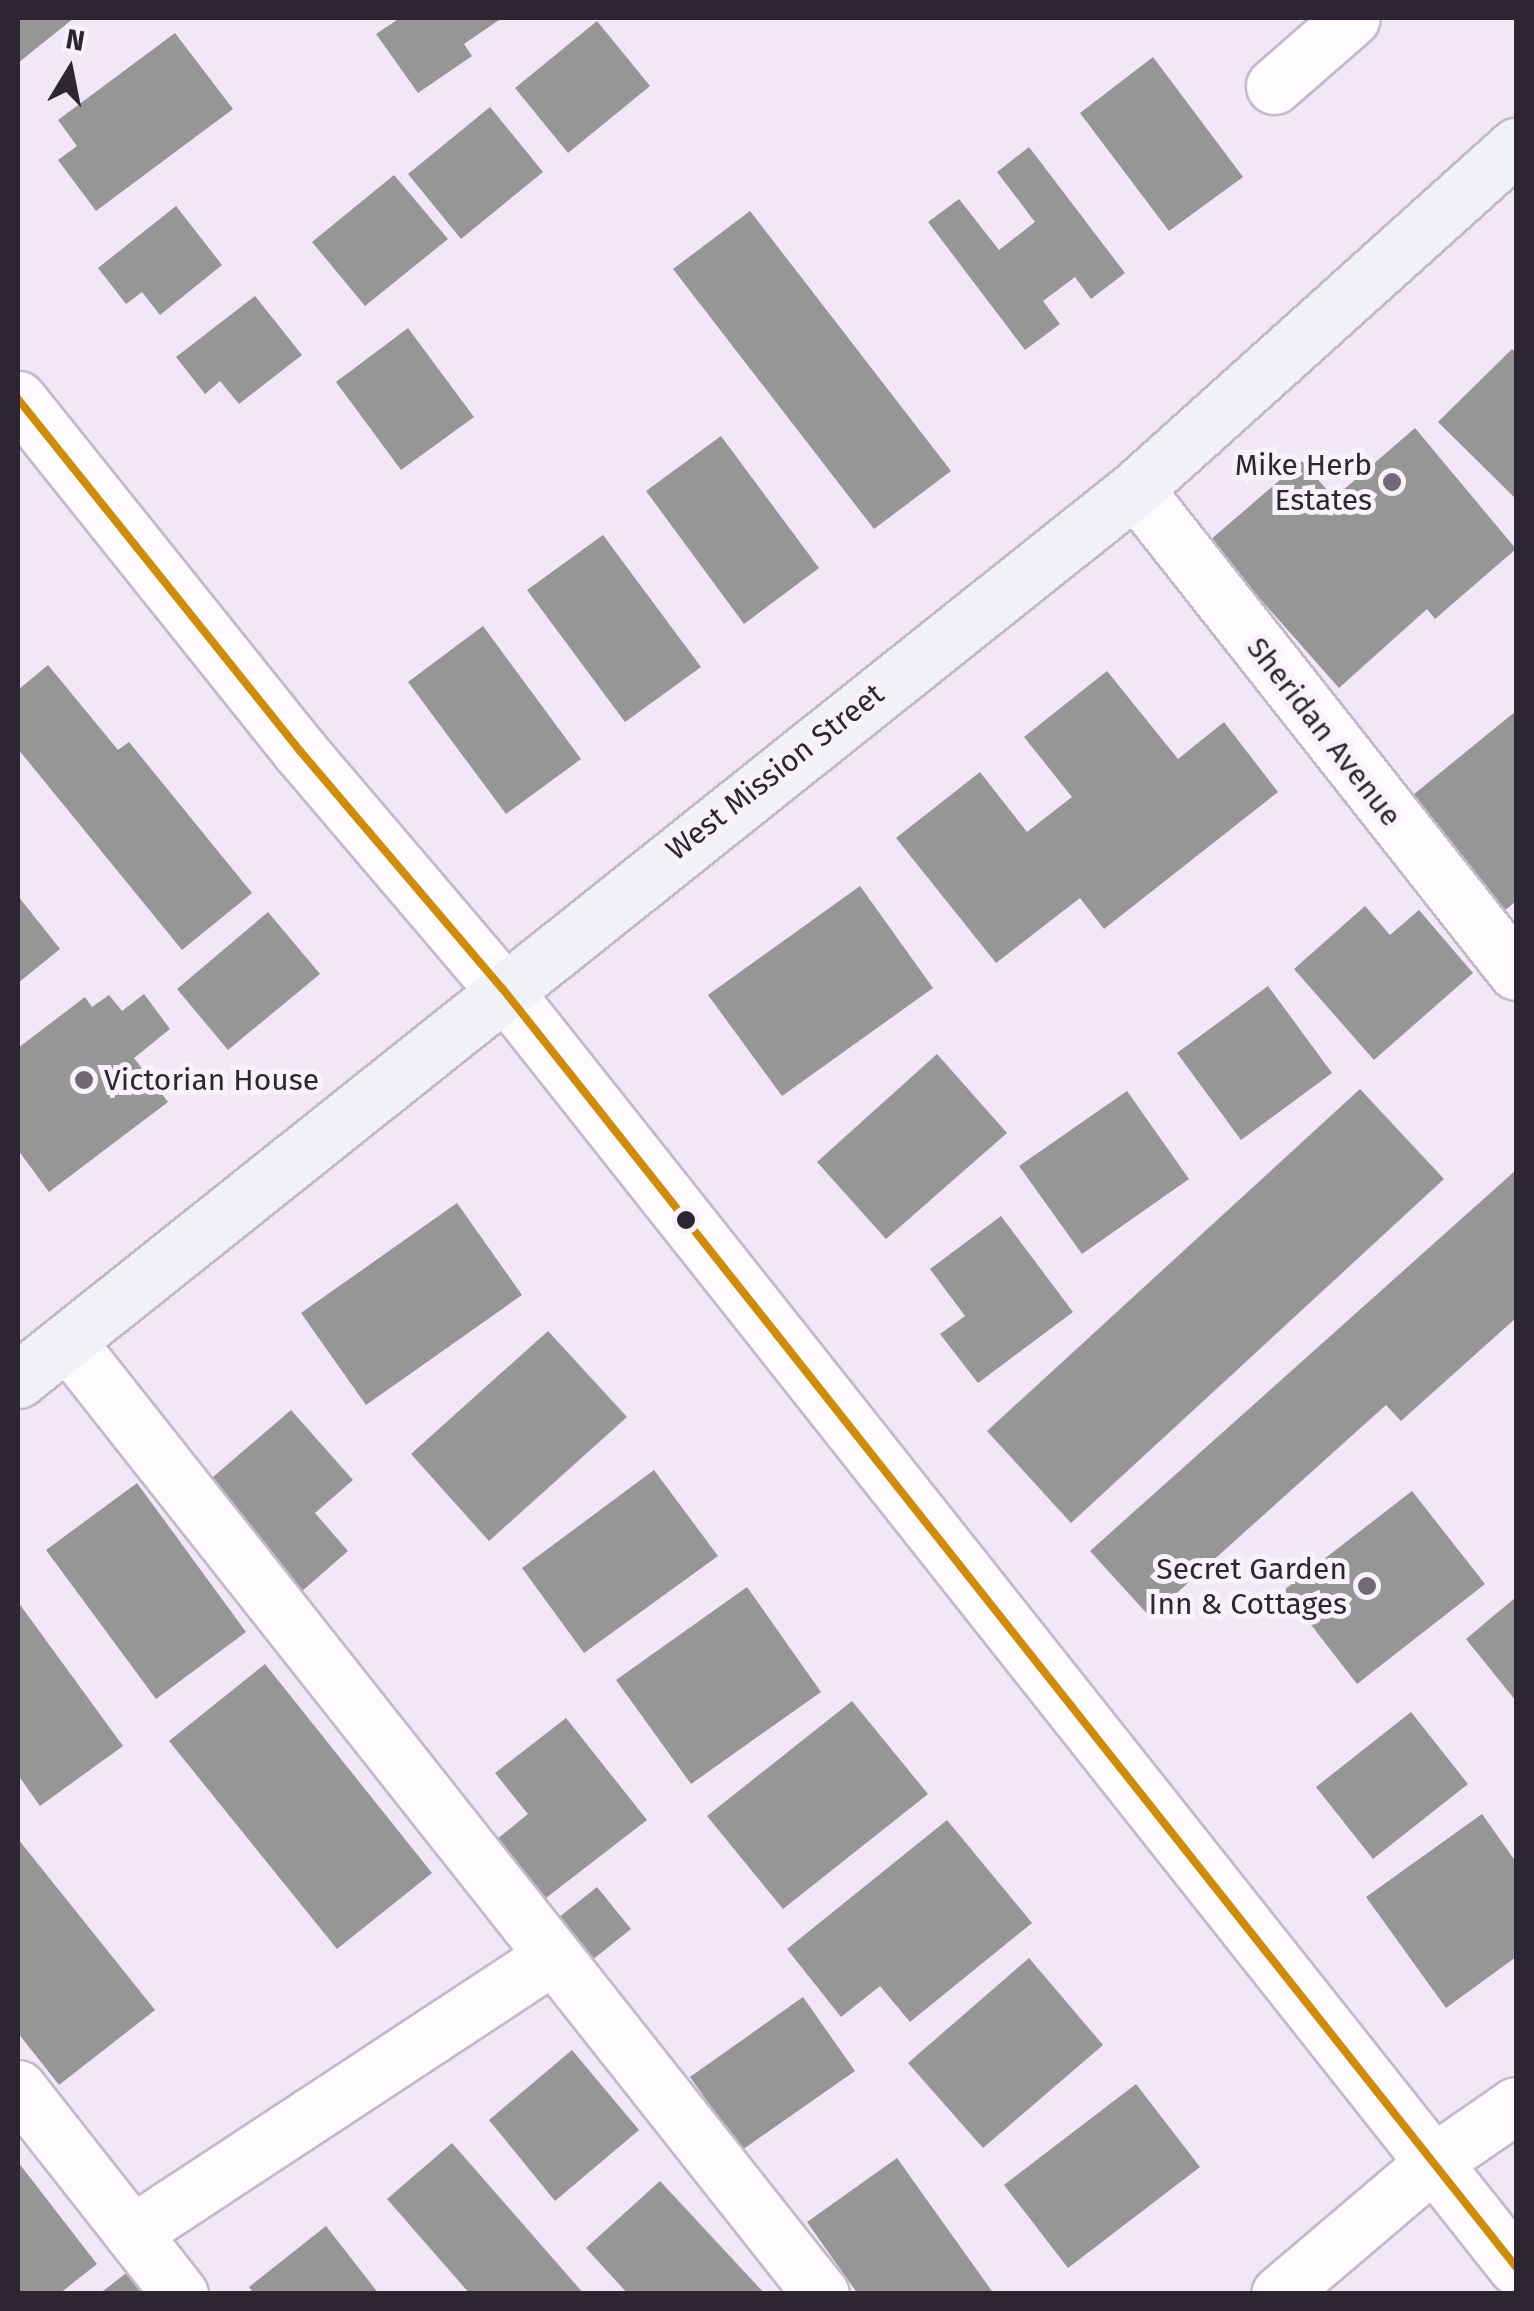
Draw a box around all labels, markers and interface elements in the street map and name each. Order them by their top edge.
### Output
north arrow [20,20,120,120]
text: N [63,22,87,58]
place label: Mike Herb Estates [1235,447,1372,518]
marker: Mike Herb Estates [1381,471,1403,493]
street label: Sheridan Avenue [1239,630,1409,834]
street label: West Mission Street [659,676,891,868]
place label: Victorian House [104,1062,319,1098]
marker: Victorian House [73,1069,95,1091]
unlabelled marker [676,1210,696,1230]
place label: Secret Garden Inn & Cottages [1149,1551,1347,1622]
marker: Secret Garden Inn & Cottages [1356,1575,1378,1597]

